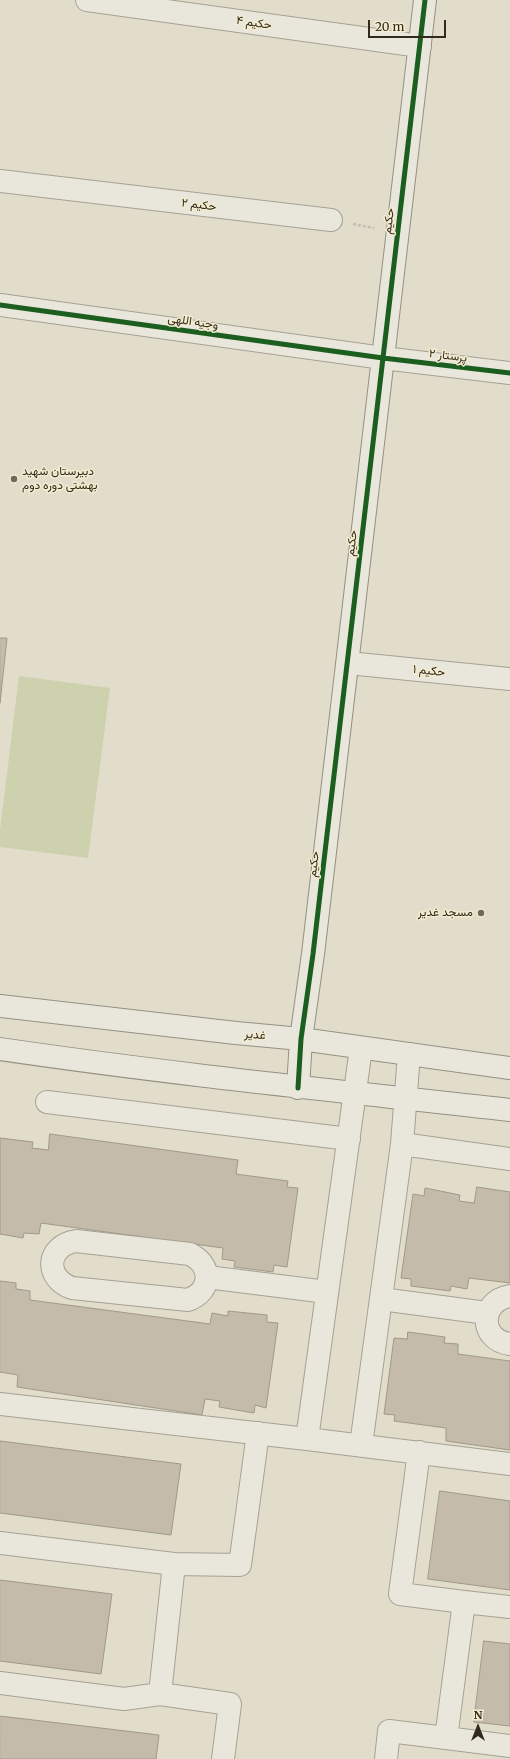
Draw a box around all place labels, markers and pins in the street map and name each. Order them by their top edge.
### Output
place label: دبیرستان شهید بهشتی دوره دوم [22,465,97,493]
marker: دبیرستان شهید بهشتی دوره دوم [9,474,19,484]
place label: مسجد غدیر [418,906,473,920]
marker: مسجد غدیر [476,908,486,918]

